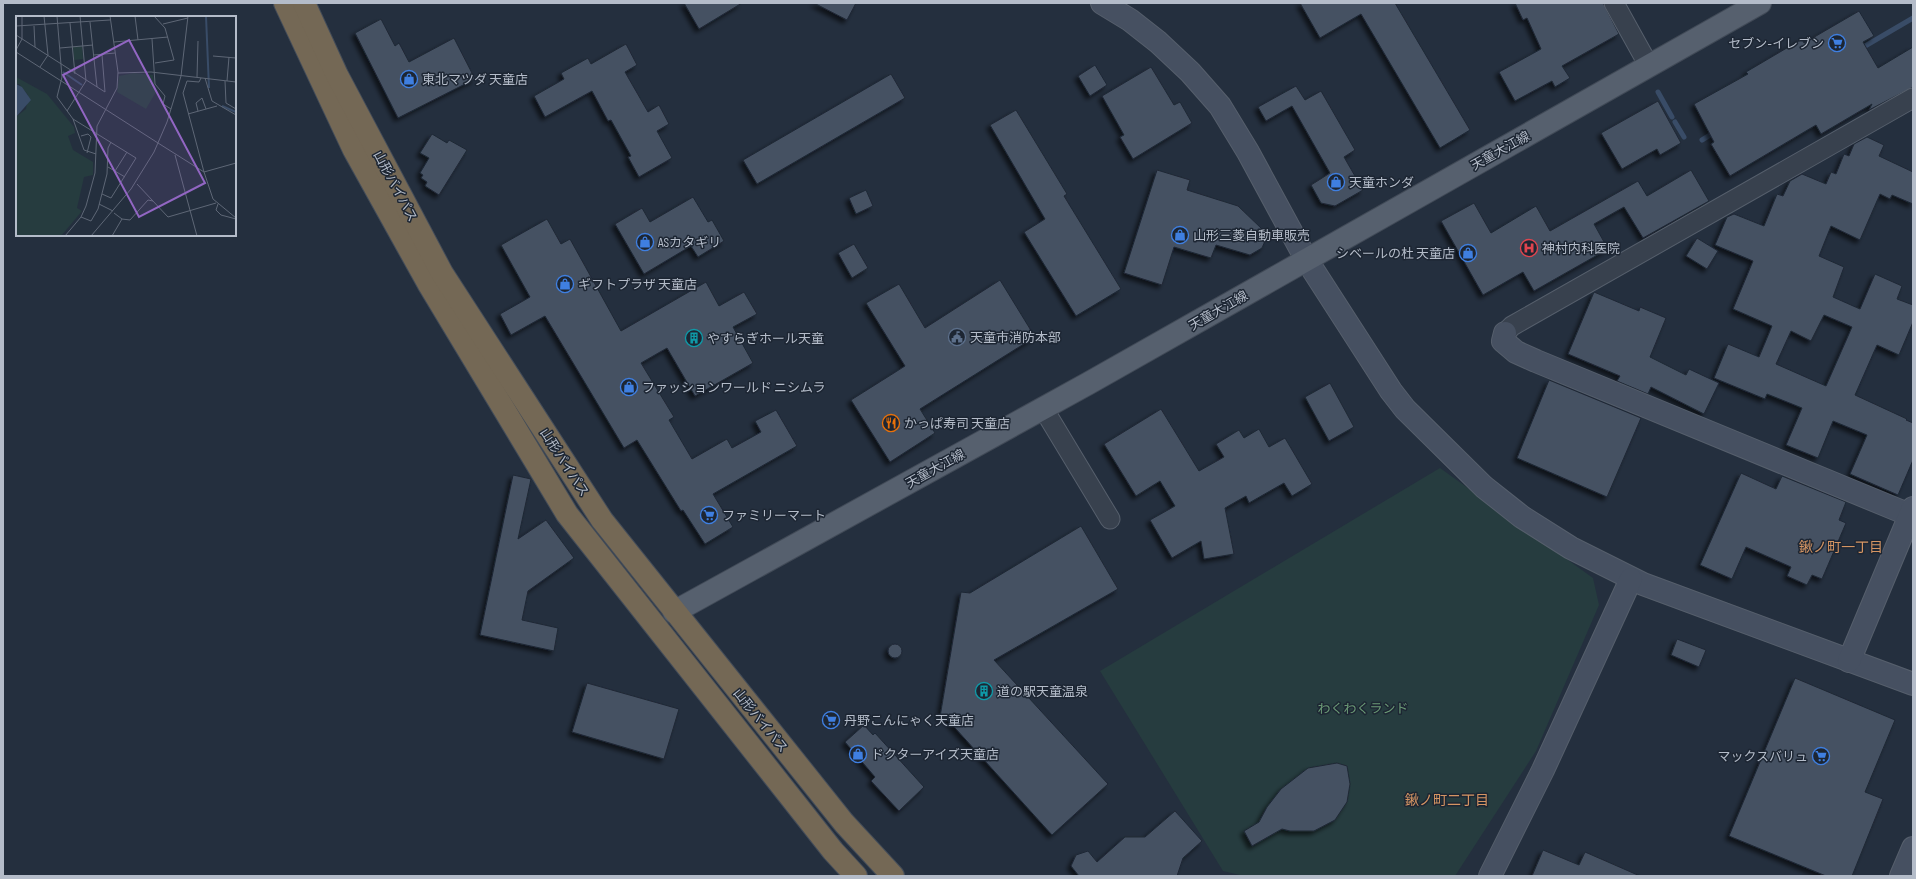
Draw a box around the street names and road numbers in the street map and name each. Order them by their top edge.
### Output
street label: 天童大江線 [1468,128,1533,174]
street label: 山形バイパス [370,148,420,225]
street label: 天童大江線 [1186,288,1251,334]
street label: 山形バイパス [536,426,592,500]
street label: 天童大江線 [903,446,968,492]
street label: 山形バイパス [730,685,791,756]

